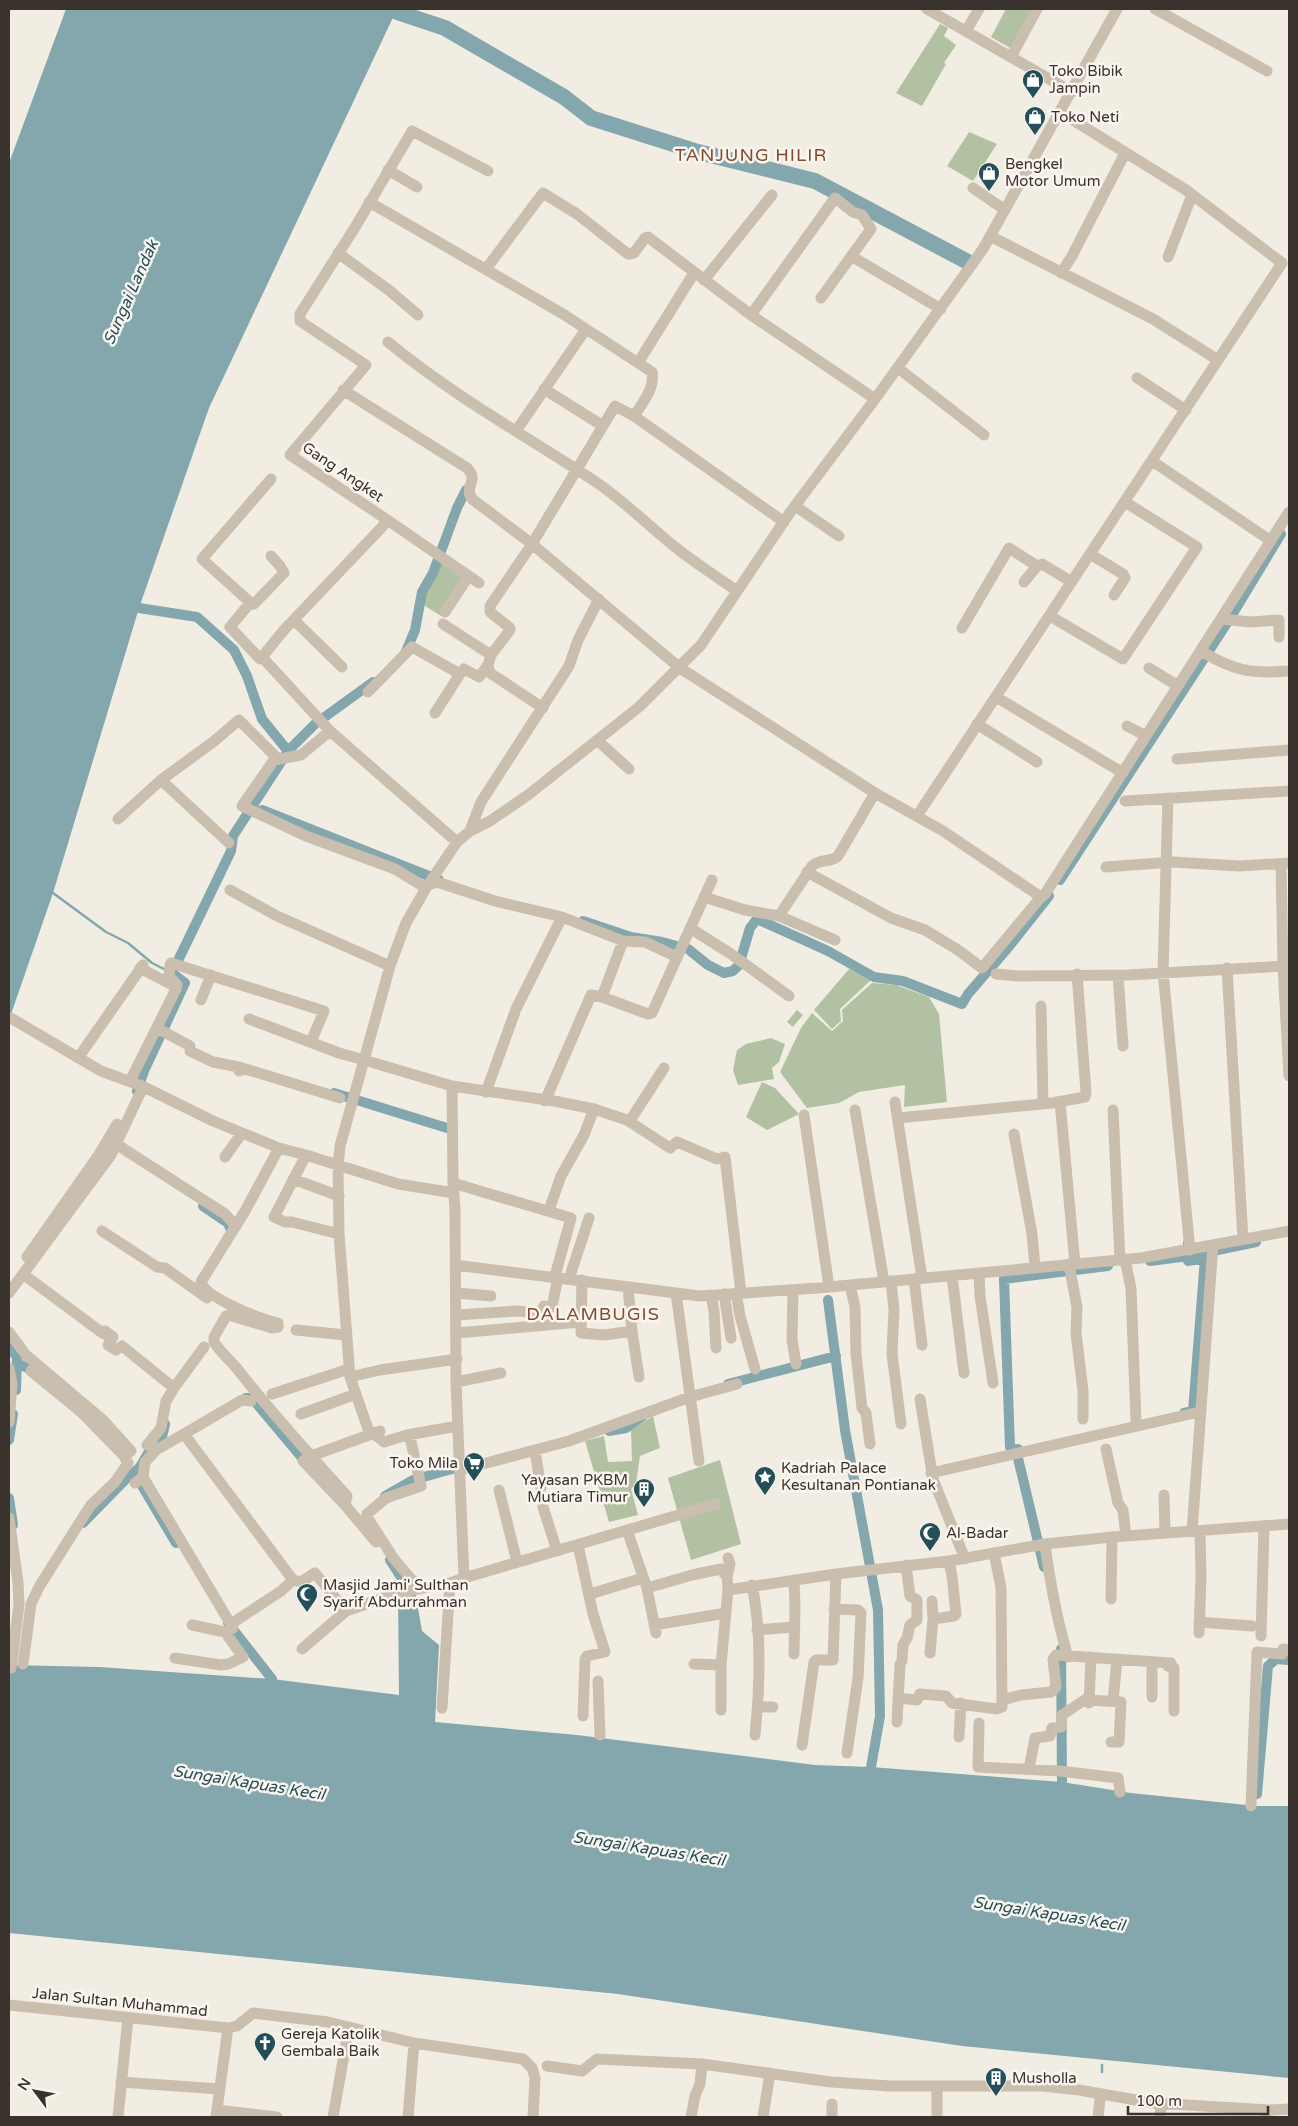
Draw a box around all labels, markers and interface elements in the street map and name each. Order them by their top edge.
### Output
place label: Toko Bibik Jampin [1049,62,1123,97]
shop icon: Toko Bibik Jampin [1021,68,1045,99]
shop icon: Toko Neti [1023,105,1047,136]
place label: Toko Neti [1051,108,1119,126]
district label: TANJUNG HILIR [675,144,827,166]
place label: Bengkel Motor Umum [1005,155,1100,190]
shop icon: Bengkel Motor Umum [977,161,1001,192]
water label: Sungai Landak [99,236,163,348]
street label: Gang Angket [299,438,387,506]
district label: DALAMBUGIS [526,1303,660,1325]
supermarket icon: Toko Mila [462,1451,486,1482]
place label: Toko Mila [389,1454,458,1472]
place label: Kadriah Palace Kesultanan Pontianak [781,1459,936,1494]
place icon: Kadriah Palace Kesultanan Pontianak [753,1465,777,1496]
place label: Yayasan PKBM Mutiara Timur [521,1471,628,1506]
building icon: Yayasan PKBM Mutiara Timur [632,1477,656,1508]
mosque icon: Al-Badar [918,1521,942,1552]
place label: Al-Badar [946,1524,1009,1542]
place label: Masjid Jami' Sulthan Syarif Abdurrahman [323,1576,469,1611]
mosque icon: Masjid Jami' Sulthan Syarif Abdurrahman [295,1582,319,1613]
water label: Sungai Kapuas Kecil [172,1761,328,1805]
water label: Sungai Kapuas Kecil [572,1827,728,1871]
water label: Sungai Kapuas Kecil [972,1892,1128,1936]
street label: Jalan Sultan Muhammad [31,1984,209,2020]
place label: Gereja Katolik Gembala Baik [281,2025,380,2060]
church icon: Gereja Katolik Gembala Baik [253,2031,277,2062]
north arrow [10,2066,60,2116]
building icon: Musholla [984,2066,1008,2097]
place label: Musholla [1012,2069,1077,2087]
text: N [14,2075,35,2094]
scale bar [1128,2084,1268,2116]
text: 100 m [1136,2092,1182,2110]

